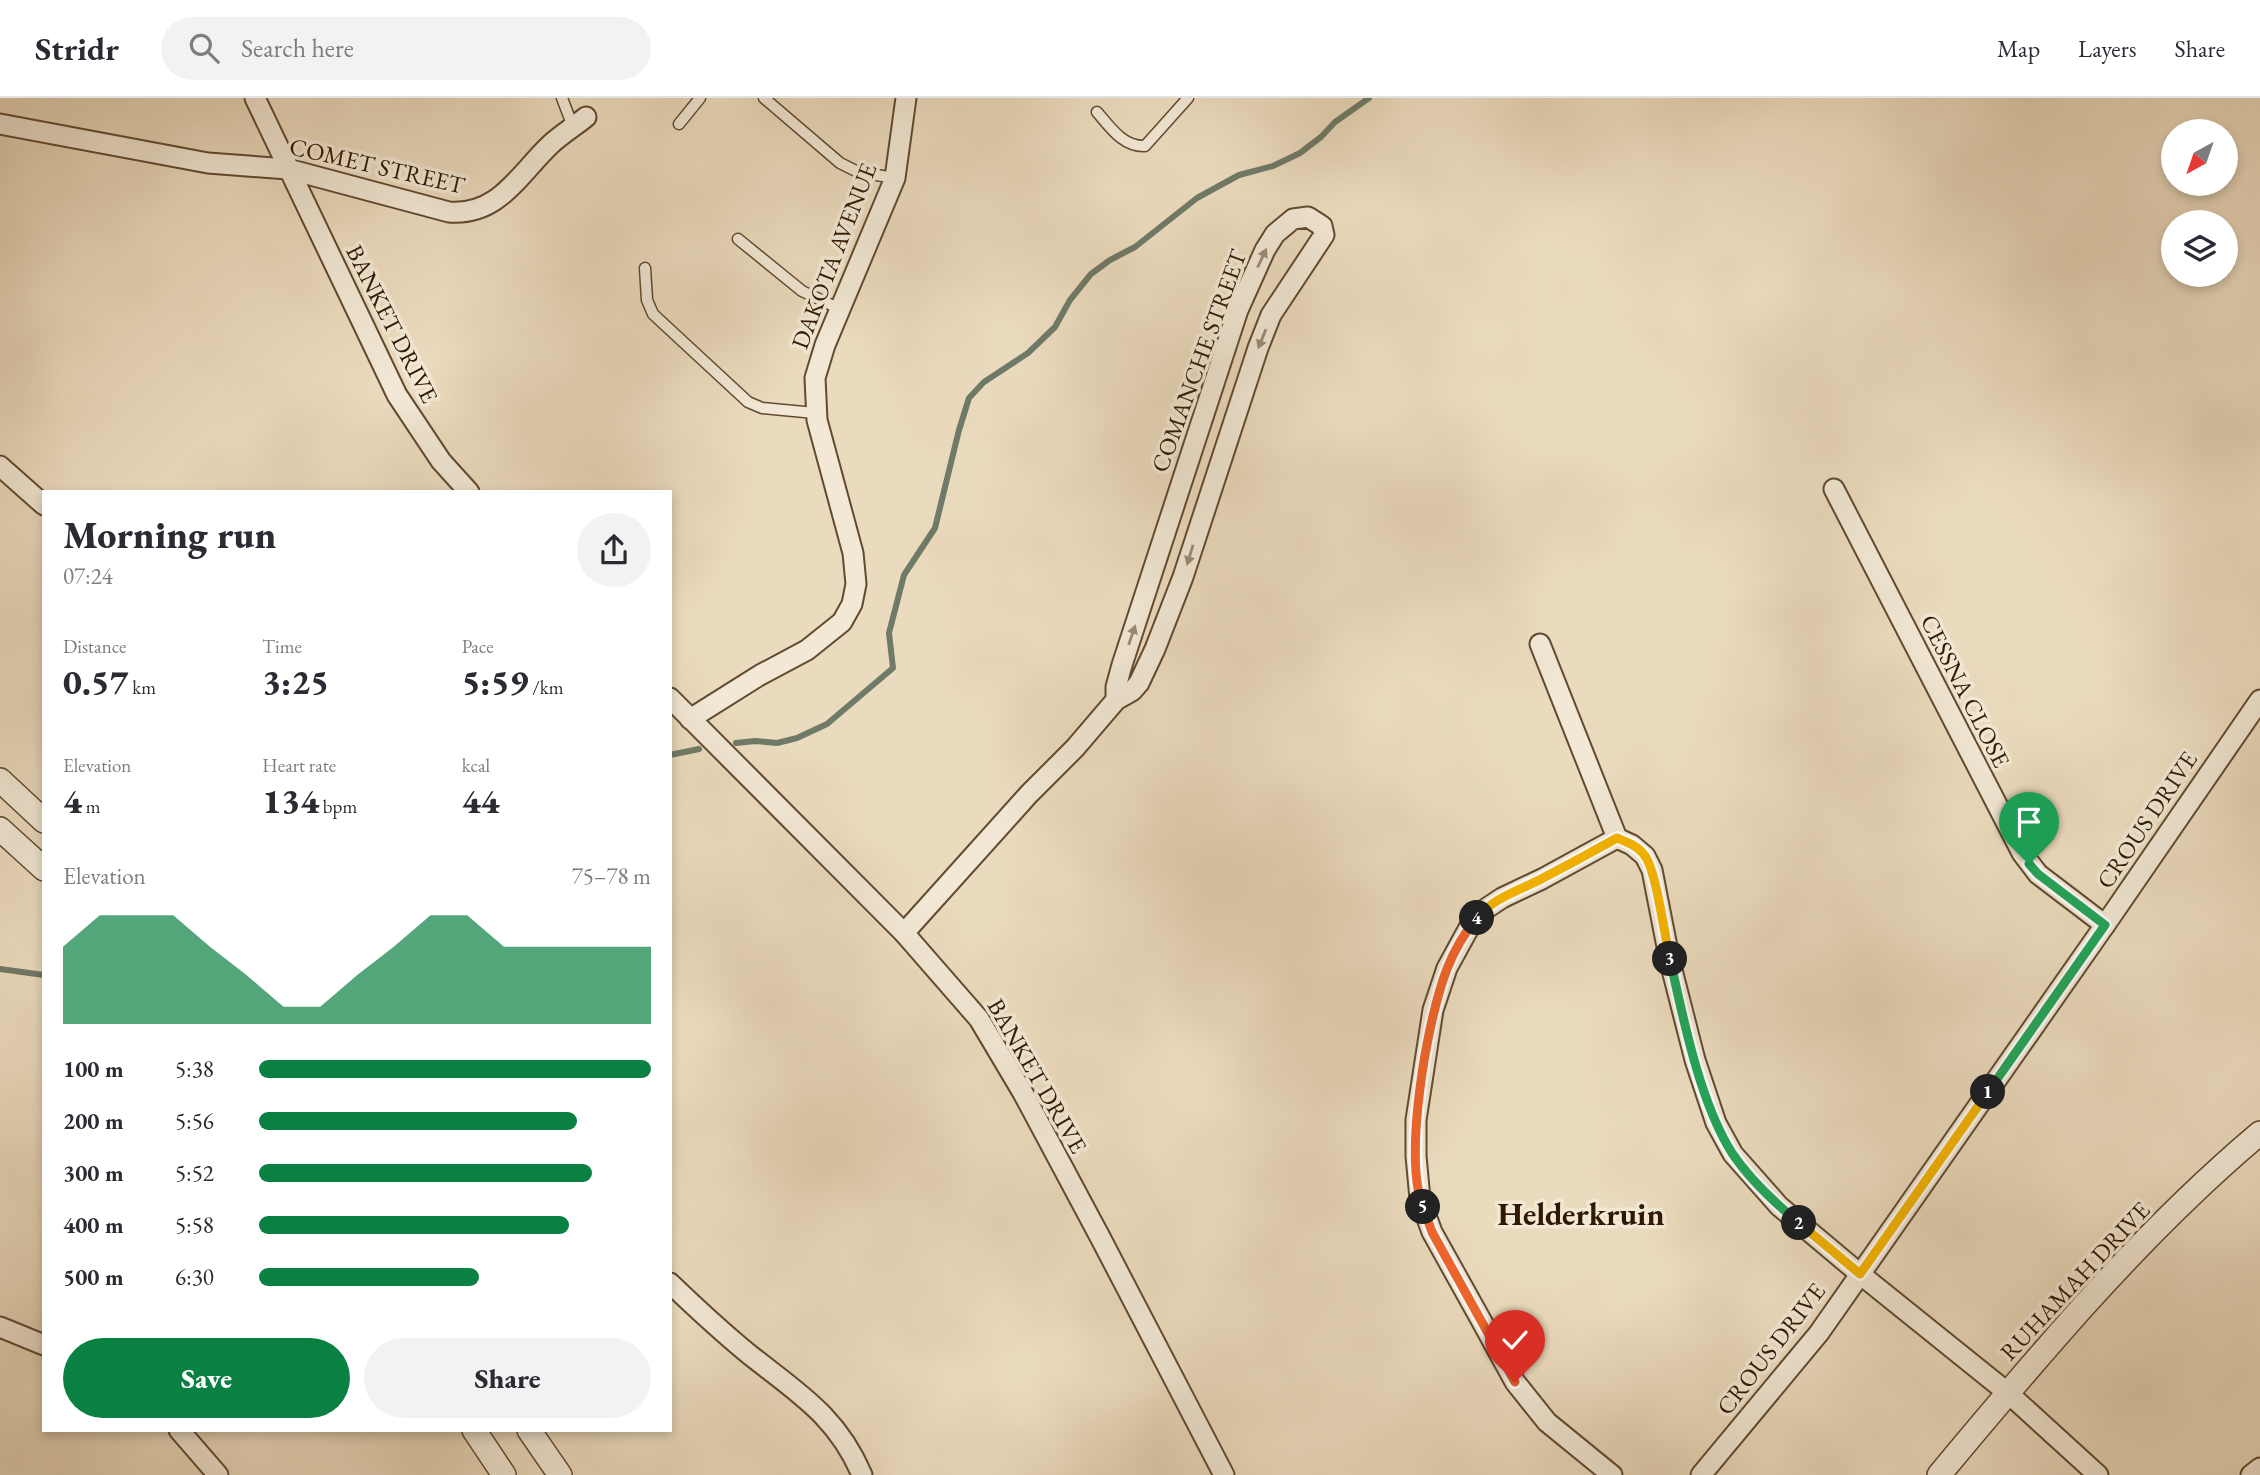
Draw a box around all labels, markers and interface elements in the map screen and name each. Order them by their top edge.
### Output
search box [161,17,651,80]
text: Stridr [35,27,119,70]
icon: search [185,29,223,67]
text: Search here [241,31,354,65]
text: Map [1997,33,2040,64]
text: Layers [2078,33,2137,64]
text: Share [2175,33,2225,64]
north arrow [2161,119,2238,196]
map controls [2161,119,2238,287]
street label: COMET STREET [286,130,469,201]
street label: DAKOTA AVENUE [784,158,883,353]
button: layers [2161,210,2238,287]
street label: BANKET DRIVE [339,239,446,408]
street label: COMANCHE STREET [1144,244,1254,477]
one-way arrow [1256,248,1268,268]
one-way arrow [1256,329,1267,350]
text: Morning run [63,510,276,559]
button: share [577,513,651,587]
one-way arrow [1185,545,1195,566]
text: 07:24 [63,561,113,591]
street label: CESSNA CLOSE [1914,609,2017,772]
one-way arrow [1127,624,1138,645]
text: Distance [63,634,126,659]
text: Time [262,634,302,659]
text: Pace [462,634,494,659]
text: 0.57 [63,659,129,704]
text: 3:25 [262,659,329,704]
text: 5:59 [462,659,528,704]
text: km [129,675,156,700]
text: /km [528,675,564,700]
street label: CROUS DRIVE [2089,745,2204,894]
text: Elevation [63,753,131,778]
text: Heart rate [262,753,336,778]
text: kcal [462,753,490,778]
text: 4 [63,778,82,823]
text: 134 [262,778,319,823]
text: 44 [462,778,499,823]
pin [1999,792,2059,864]
text: m [82,794,101,819]
text: bpm [319,794,357,819]
icon: arrive [2010,803,2048,841]
text: Elevation [63,861,146,891]
text: 75–78 m [572,861,651,891]
pin: 4 [1460,900,1494,936]
text: 4 [1471,905,1482,930]
pin: 3 [1652,942,1688,976]
text: 3 [1664,946,1675,971]
street label: BANKET DRIVE [981,993,1094,1159]
text: 100 m [63,1054,124,1084]
text: 5:38 [175,1054,214,1084]
pin: 1 [1970,1074,2006,1110]
text: 1 [1982,1079,1993,1104]
text: 200 m [63,1106,124,1136]
text: 5:56 [175,1106,214,1136]
text: 300 m [63,1158,124,1188]
text: 5:52 [175,1158,214,1188]
pin: 5 [1406,1190,1440,1224]
district label: Helderkruin [1497,1193,1665,1235]
text: 5 [1417,1194,1428,1219]
street label: RUHAMAH DRIVE [1993,1195,2156,1367]
pin: 2 [1782,1206,1816,1240]
text: 400 m [63,1210,124,1240]
text: 5:58 [175,1210,214,1240]
text: 2 [1793,1210,1804,1235]
text: 500 m [63,1262,124,1292]
text: 6:30 [175,1262,214,1292]
street label: CROUS DRIVE [1709,1276,1832,1421]
pin [1485,1310,1545,1382]
icon: check [1496,1321,1534,1359]
button: Save [63,1338,350,1418]
button: Share [364,1338,651,1418]

